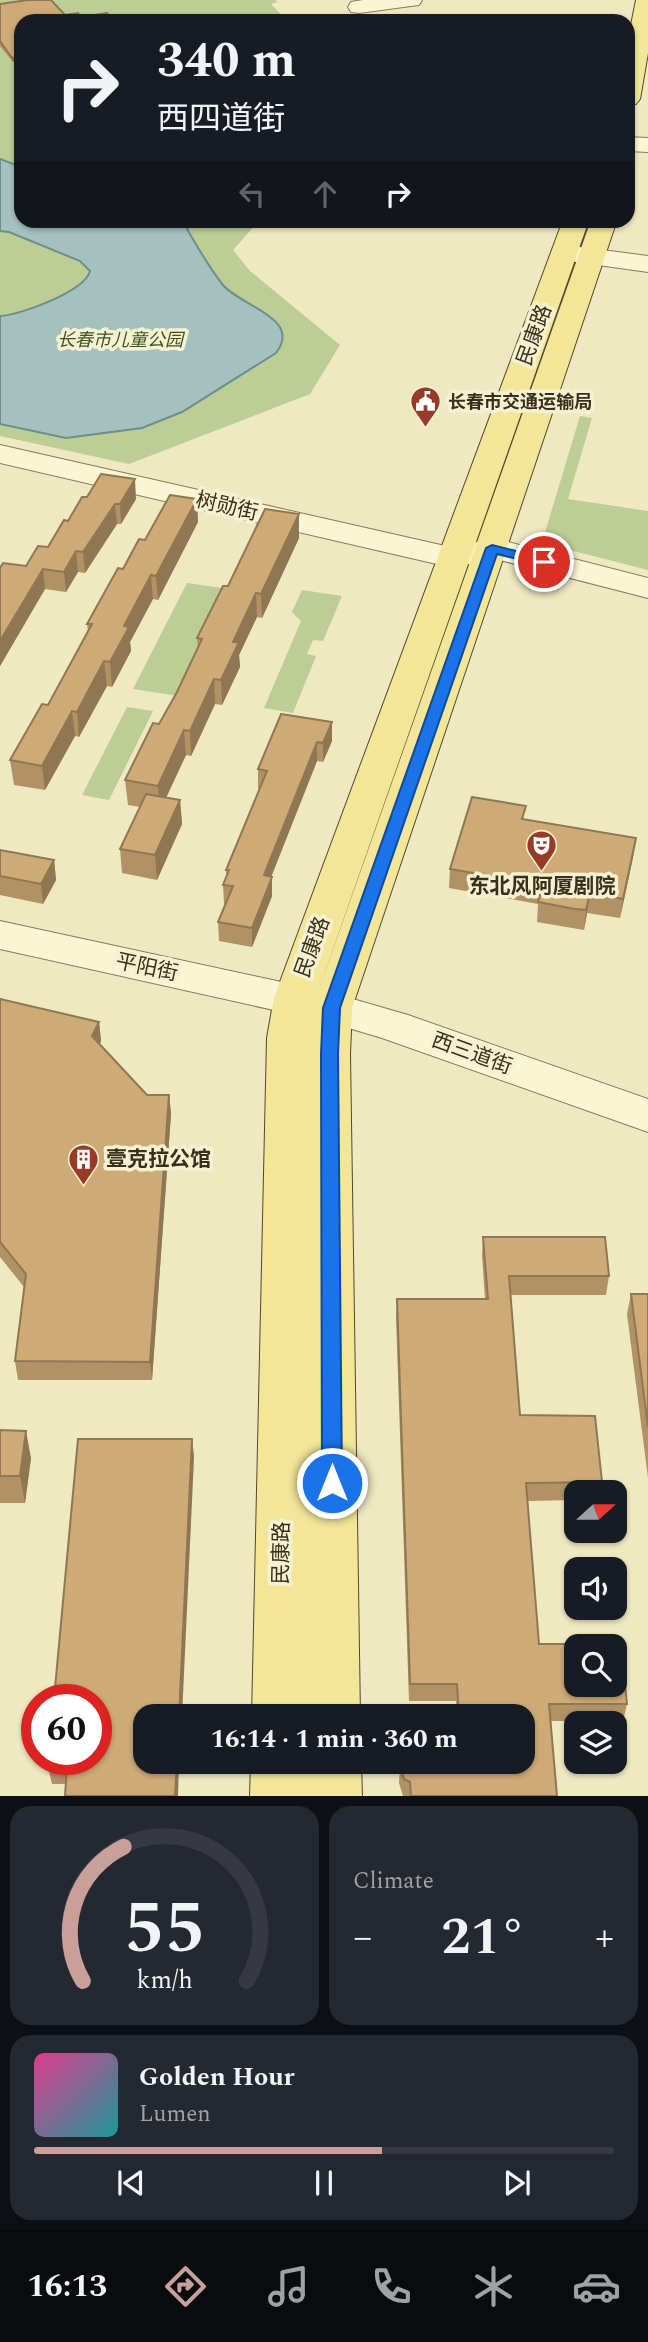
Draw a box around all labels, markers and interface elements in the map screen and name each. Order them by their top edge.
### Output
text: 340 m [157,24,296,99]
icon: right [42,42,133,133]
text: 西四道街 [157,95,285,144]
icon: left [233,175,271,213]
icon: ahead [306,175,344,213]
icon: right [379,175,417,213]
street label: 民康路 [509,300,561,370]
park label: 长春市儿童公园 [57,327,186,354]
public building icon: 长春市交通运输局 [408,385,442,429]
place label: 长春市交通运输局 [448,389,592,416]
street label: 树勋街 [192,484,261,530]
pin [514,532,574,592]
icon: arrive [525,543,563,581]
theatre icon: 东北风阿厦剧院 [525,829,559,873]
place label: 东北风阿厦剧院 [469,871,616,903]
street label: 民康路 [287,912,339,982]
street label: 平阳街 [113,946,181,990]
street label: 西三道街 [427,1025,517,1083]
building icon: 壹克拉公馆 [66,1142,100,1186]
place label: 壹克拉公馆 [106,1144,211,1176]
position arrow [295,1446,369,1520]
north arrow [564,1480,626,1544]
map controls [564,1480,627,1774]
street label: 民康路 [265,1521,299,1585]
button: sound [564,1557,627,1620]
button: search [564,1634,627,1697]
speed limit sign: 60 [21,1684,112,1775]
button: layers [564,1711,627,1774]
text: 16:14 · 1 min · 360 m [210,1719,458,1759]
text: Climate [353,1864,434,1899]
text: 55 [124,1875,205,1986]
text: 21° [441,1898,526,1977]
text: − [353,1909,372,1967]
text: + [595,1909,614,1967]
text: km/h [136,1962,193,2000]
text: Golden Hour [139,2057,295,2097]
text: Lumen [139,2097,211,2132]
icon: previous [112,2164,150,2202]
icon: pause [305,2164,343,2202]
icon: next [498,2164,536,2202]
text: 16:13 [27,2262,107,2311]
icon: directions [161,2262,210,2311]
icon: music [264,2262,313,2311]
icon: phone [367,2262,416,2311]
icon: climate [469,2262,518,2311]
icon: car [572,2262,621,2311]

